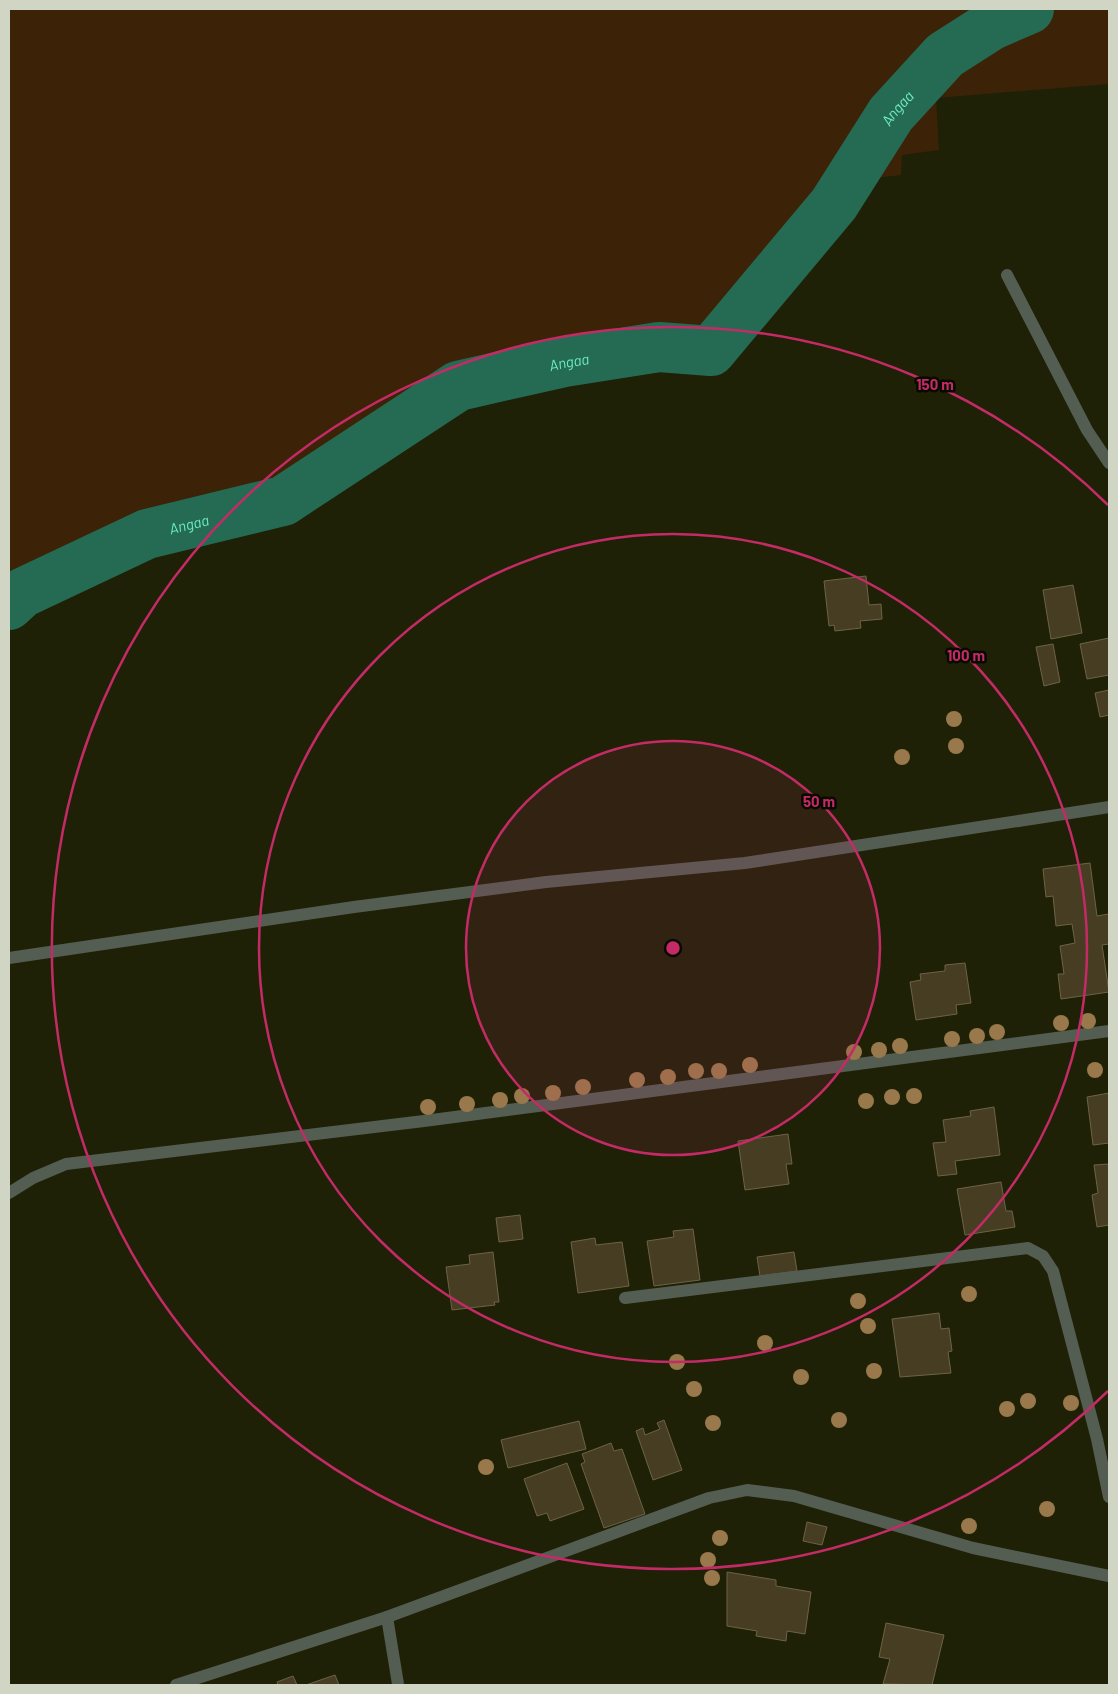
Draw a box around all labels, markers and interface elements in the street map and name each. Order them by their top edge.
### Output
water label: Angaa [877,87,917,129]
water label: Angaa [547,349,590,374]
text: 150 m [916,375,954,393]
water label: Angaa [167,510,211,537]
text: 100 m [947,646,985,664]
text: 50 m [803,792,835,810]
centre of rings [664,939,682,957]

